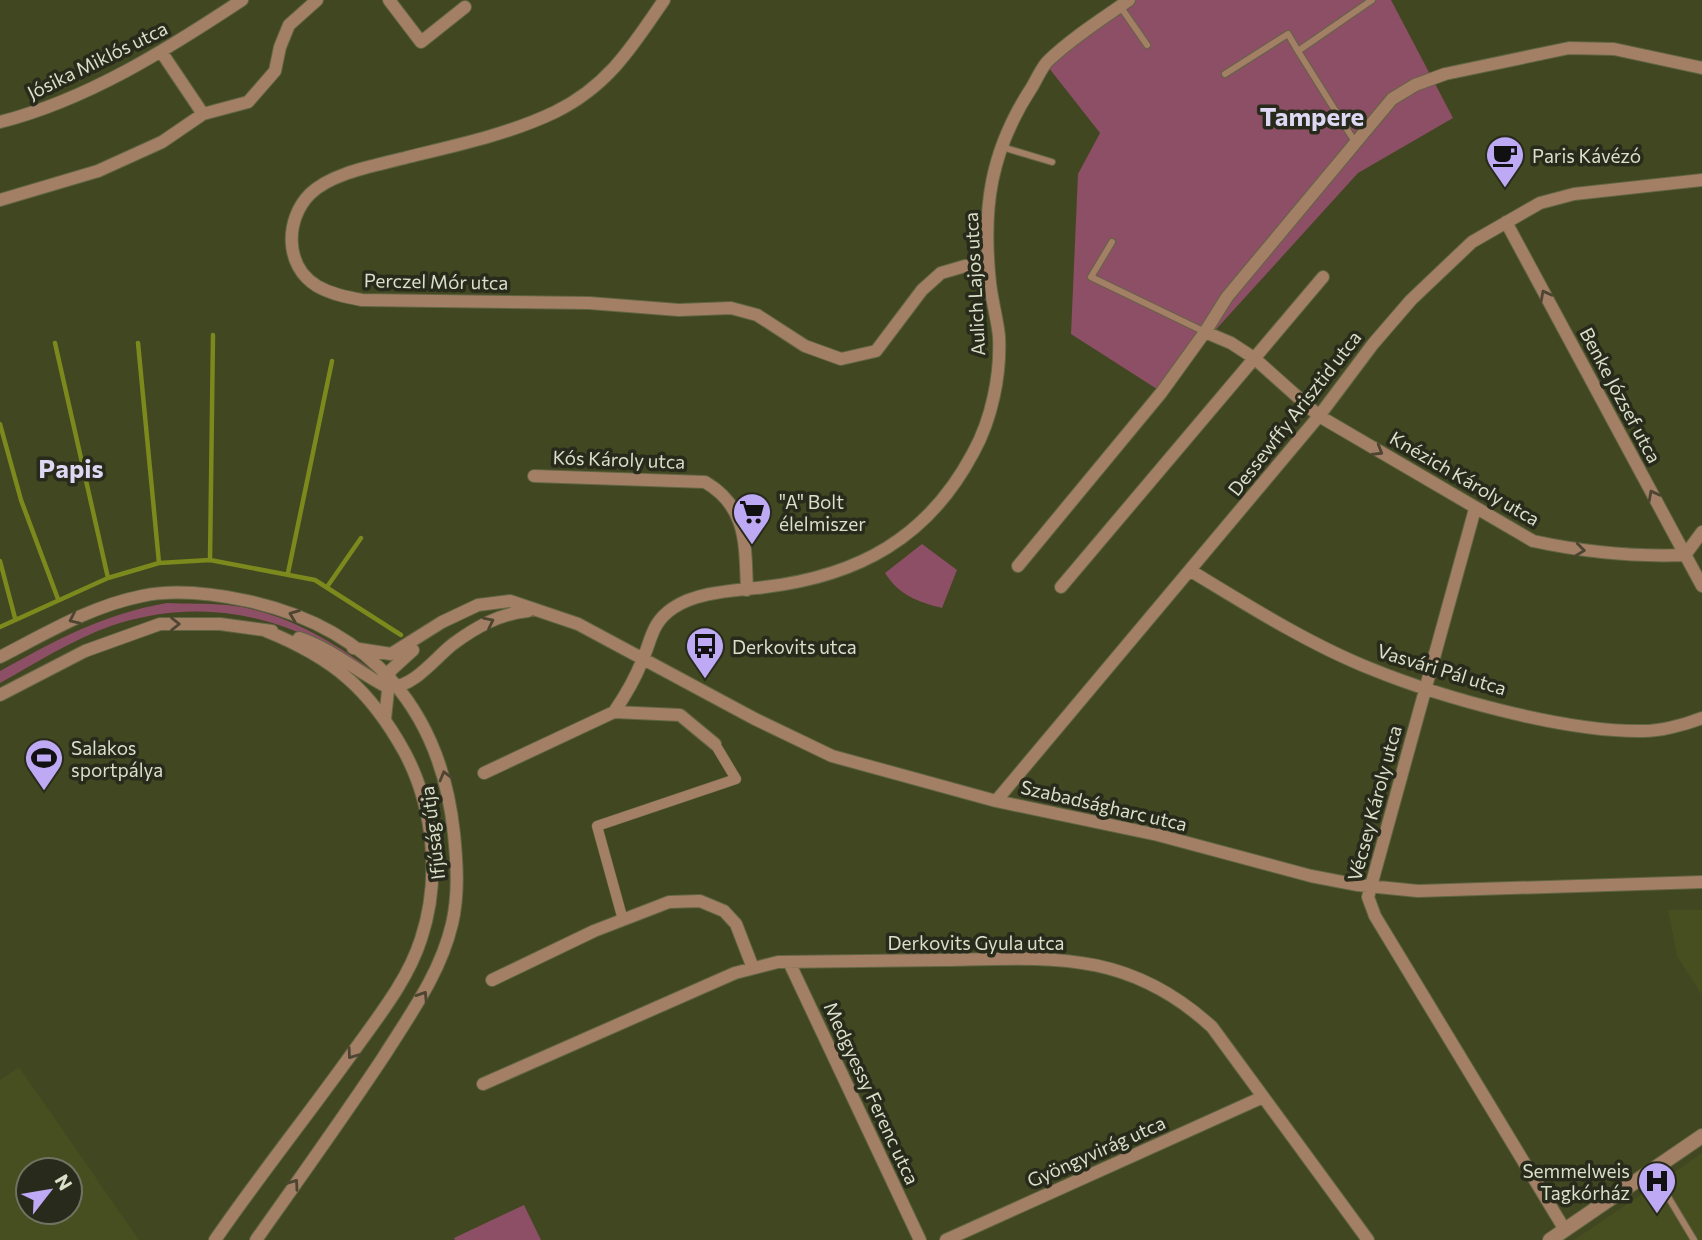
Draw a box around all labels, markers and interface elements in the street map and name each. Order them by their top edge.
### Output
street label: Jósika Miklós utca [23,16,171,104]
district label: Tampere [1260,100,1364,131]
cafe icon: Paris Kávézó [1484,134,1526,189]
place label: Paris Kávézó [1532,144,1641,167]
street label: Aulich Lajos utca [959,212,989,356]
street label: Perczel Mór utca [364,268,508,294]
one-way arrow [1540,290,1553,302]
street label: Benke József utca [1576,323,1666,467]
street label: Dessewffy Arisztid utca [1222,326,1366,500]
street label: Knézich Károly utca [1386,426,1544,530]
one-way arrow [1371,442,1384,455]
street label: Kós Károly utca [552,445,686,473]
district label: Papis [38,452,104,483]
place label: "A" Bolt élelmiszer [779,490,866,535]
one-way arrow [1648,490,1661,502]
supermarket icon: "A" Bolt élelmiszer [731,491,773,546]
one-way arrow [1574,542,1586,557]
one-way arrow [289,610,301,624]
one-way arrow [69,611,81,625]
one-way arrow [170,616,181,632]
one-way arrow [482,616,494,630]
bus stop icon: Derkovits utca [684,625,726,680]
place label: Derkovits utca [732,635,857,658]
street label: Vasvári Pál utca [1375,638,1509,700]
street label: Vécsey Károly utca [1342,723,1406,883]
place label: Salakos sportpálya [71,736,163,781]
sports icon: Salakos sportpálya [23,737,65,792]
one-way arrow [438,770,453,782]
street label: Szabadságharc utca [1019,775,1189,835]
street label: Ifjúság útja [415,785,449,881]
street label: Derkovits Gyula utca [887,931,1065,954]
one-way arrow [414,991,427,1004]
street label: Medgyessy Ferenc utca [820,998,924,1188]
one-way arrow [348,1046,360,1059]
street label: Gyöngyvirág utca [1023,1110,1169,1192]
north arrow [14,1156,84,1226]
place label: Semmelweis Tagkórház [1522,1159,1630,1204]
hospital icon: Semmelweis Tagkórház [1636,1160,1678,1215]
text: N [50,1170,78,1194]
one-way arrow [286,1179,298,1192]

